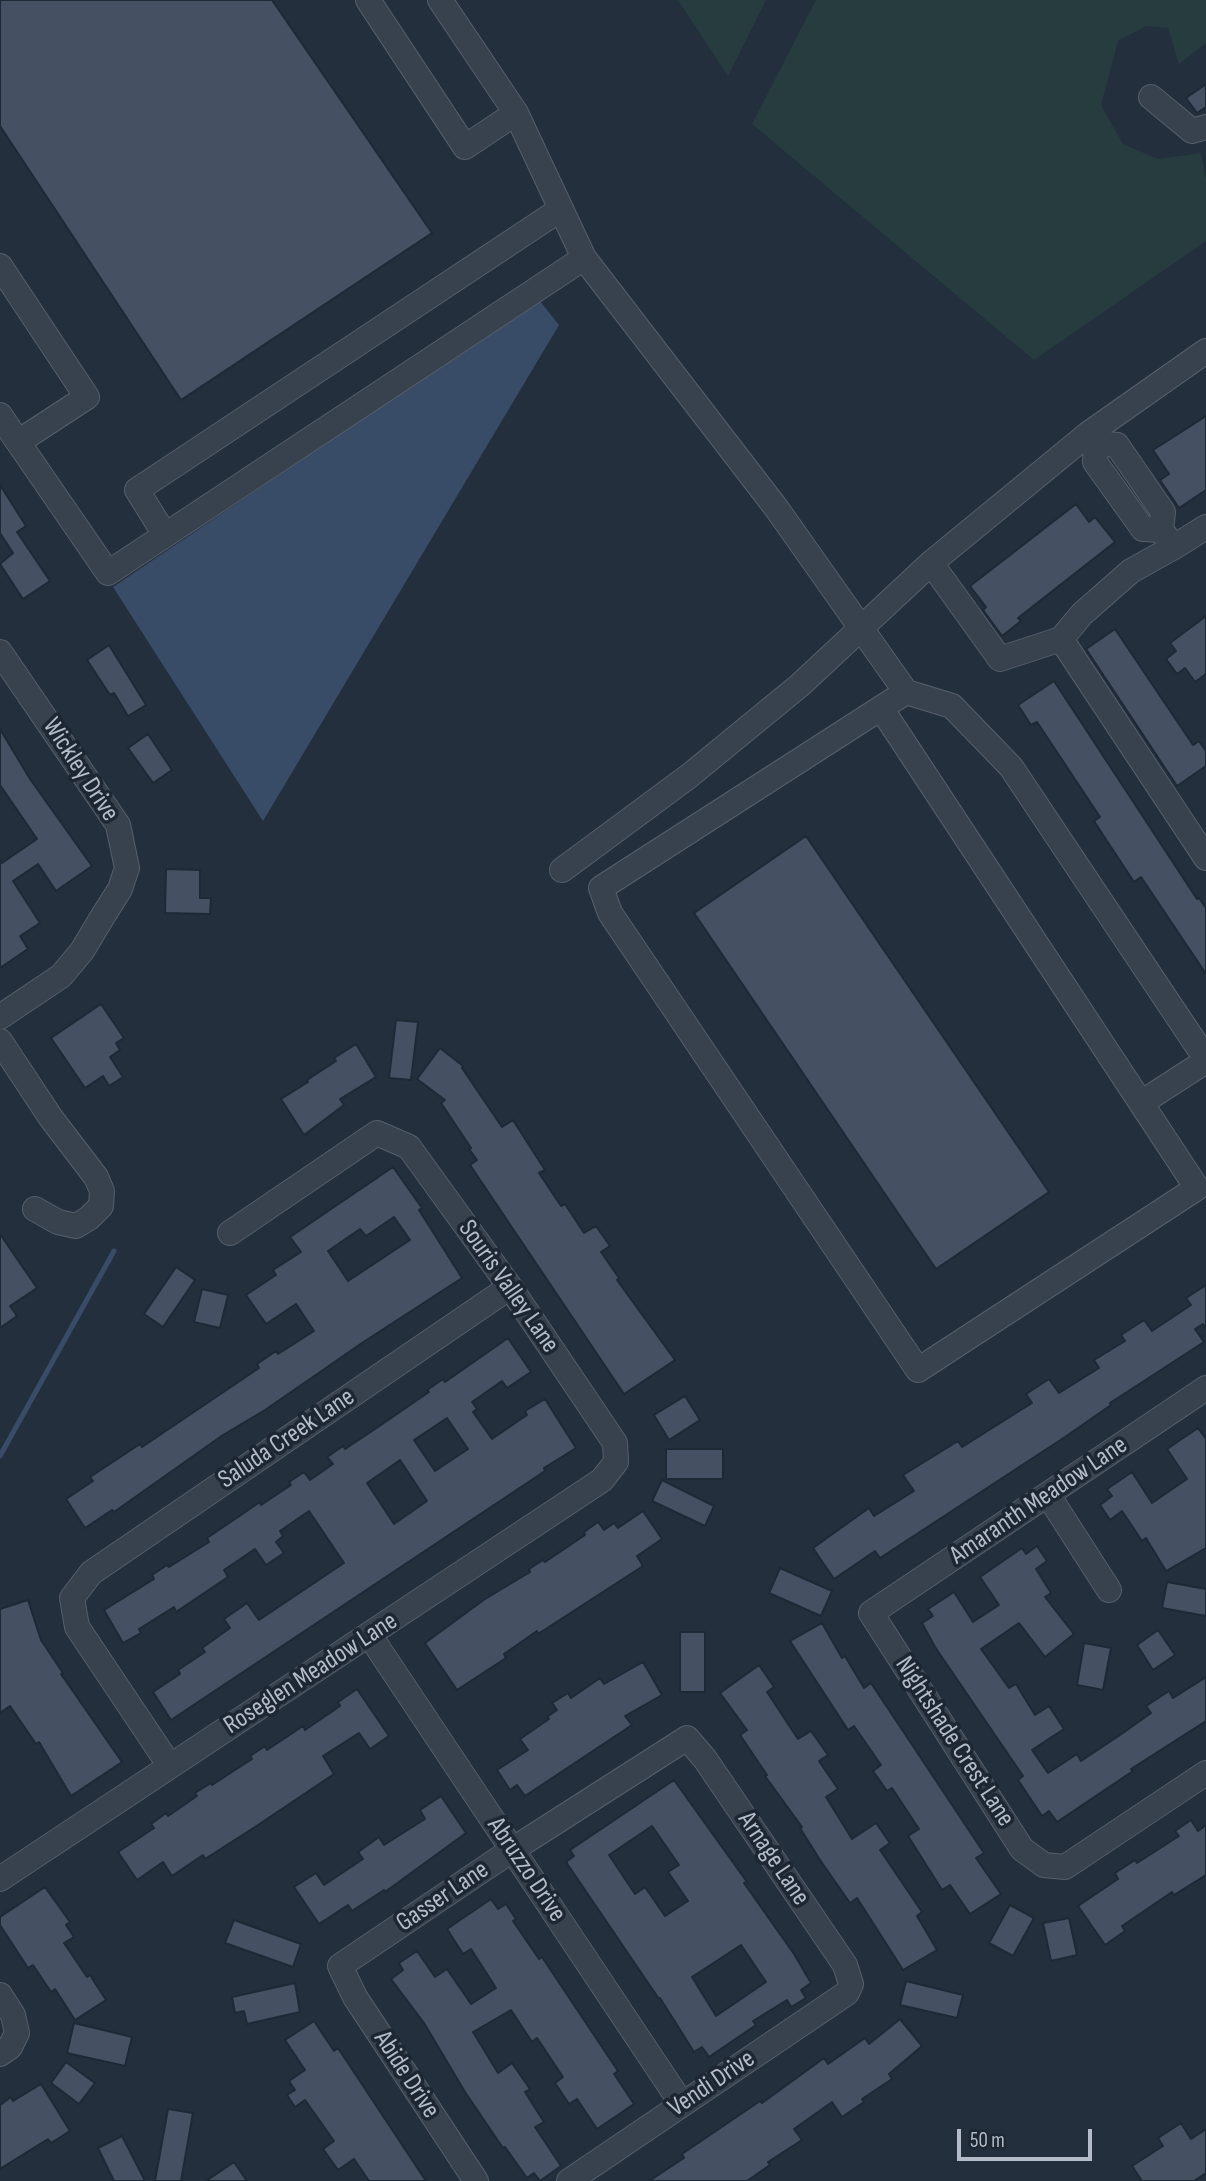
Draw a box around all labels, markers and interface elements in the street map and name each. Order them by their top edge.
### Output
street label: Wickley Drive [35,713,125,827]
street label: Souris Valley Lane [451,1215,565,1359]
street label: Saluda Creek Lane [213,1382,361,1496]
street label: Amaranth Meadow Lane [944,1430,1134,1572]
street label: Roseglen Meadow Lane [218,1606,404,1742]
street label: Nightshade Crest Lane [888,1651,1020,1833]
street label: Arnage Lane [730,1806,816,1912]
street label: Abruzzo Drive [480,1812,572,1928]
street label: Gasser Lane [391,1855,495,1939]
street label: Abide Drive [366,2025,446,2125]
street label: Vendi Drive [663,2044,761,2124]
scale bar [961,2114,1096,2158]
text: 50 m [970,2128,1005,2153]

